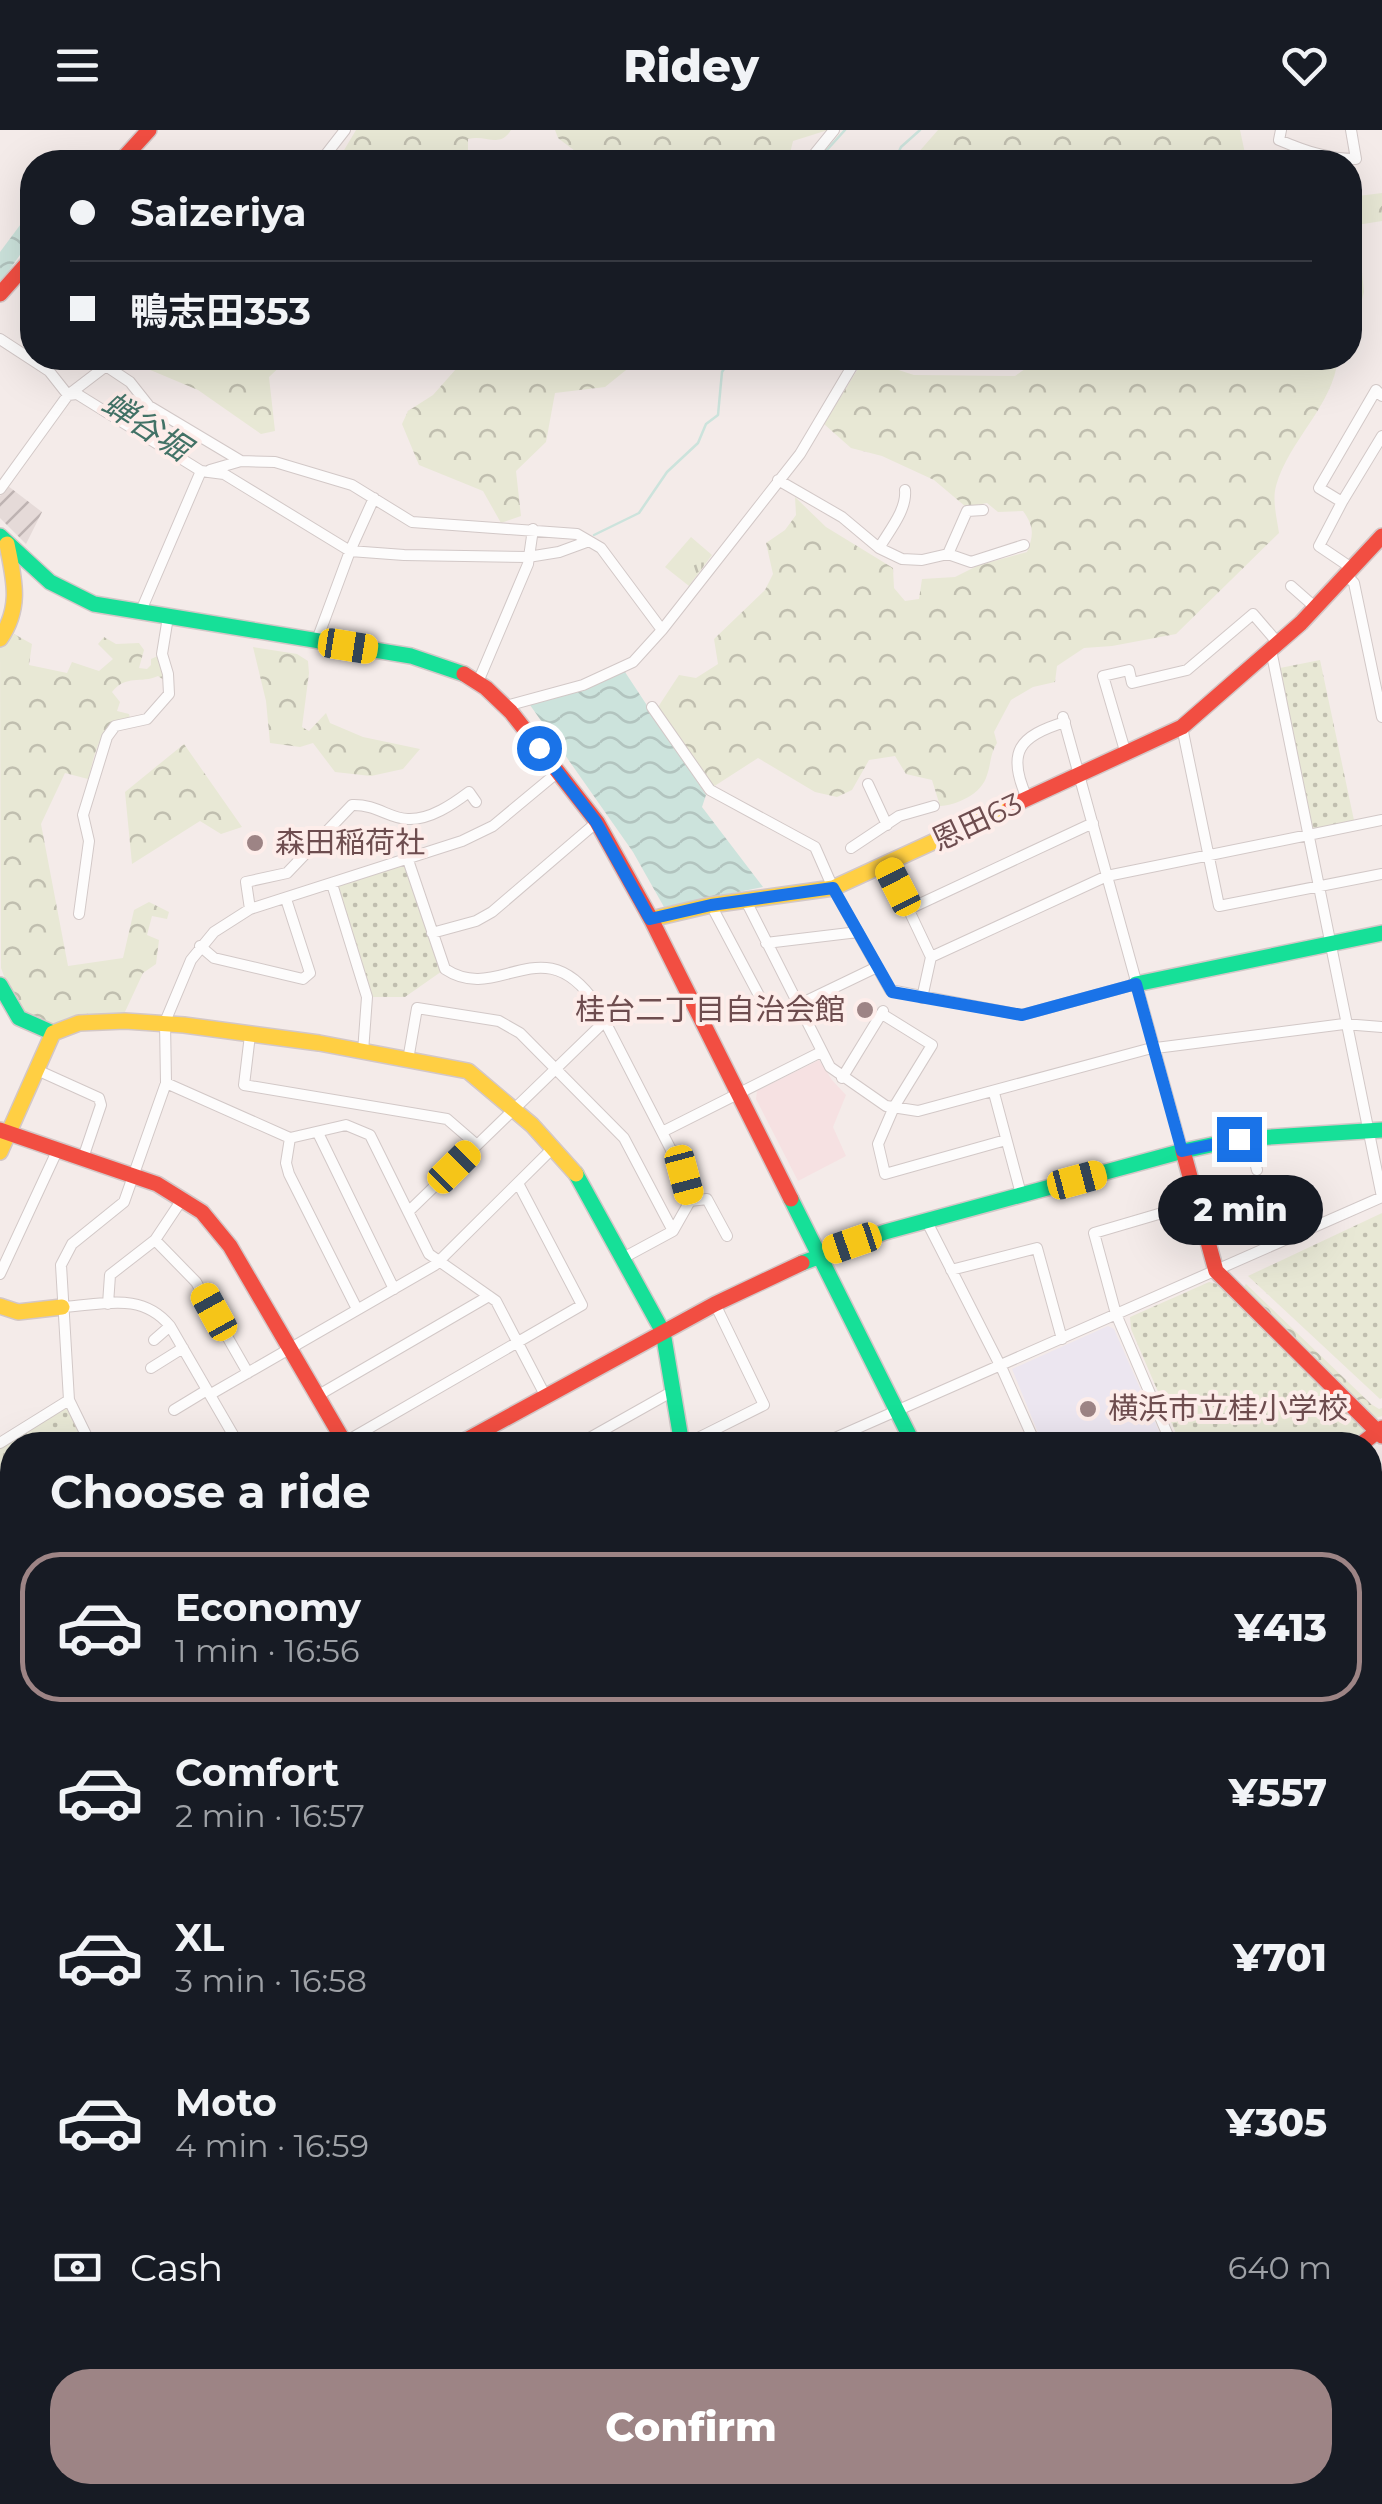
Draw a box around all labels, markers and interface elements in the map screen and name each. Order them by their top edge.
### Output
icon: menu [50,38,105,93]
text: Ridey [623,38,759,93]
icon: heart [1277,38,1332,93]
text: Saizeriya [130,189,307,236]
text: 鴨志田353 [130,288,311,335]
water label: 蝉谷堀 [95,383,201,471]
car [316,626,380,666]
route start [517,726,562,771]
street label: 恩田63 [926,785,1028,858]
place label: 森田稲荷社 [275,824,425,861]
marker: 森田稲荷社 [244,832,266,854]
car [871,853,925,921]
place label: 桂台二丁目自治会館 [575,991,845,1028]
marker: 桂台二丁目自治会館 [854,999,876,1021]
route end [1217,1117,1262,1162]
car [422,1135,486,1199]
car [662,1142,706,1208]
car [1044,1158,1110,1202]
callout: 2 min [1156,1174,1322,1244]
text: 2 min [1193,1190,1288,1229]
car [819,1219,885,1267]
car [186,1278,242,1346]
place label: 横浜市立桂小学校 [1108,1390,1348,1427]
marker: 横浜市立桂小学校 [1077,1398,1099,1420]
text: Choose a ride [50,1464,371,1519]
icon: car [55,1582,145,1672]
text: Economy [175,1584,361,1631]
text: ¥413 [1235,1604,1327,1651]
text: 1 min · 16:56 [175,1631,359,1670]
icon: car [55,1747,145,1837]
text: Comfort [175,1749,339,1796]
text: ¥557 [1229,1769,1327,1816]
text: 2 min · 16:57 [175,1796,365,1835]
icon: car [55,1912,145,2002]
text: XL [175,1914,224,1961]
text: ¥701 [1233,1934,1327,1981]
text: 3 min · 16:58 [175,1961,367,2000]
icon: car [55,2077,145,2167]
text: Moto [175,2079,277,2126]
text: ¥305 [1226,2099,1327,2146]
text: 4 min · 16:59 [175,2126,369,2165]
icon: cash [50,2240,105,2295]
text: Cash [130,2244,223,2291]
text: 640 m [1228,2248,1332,2287]
button: Confirm [50,2369,1332,2484]

